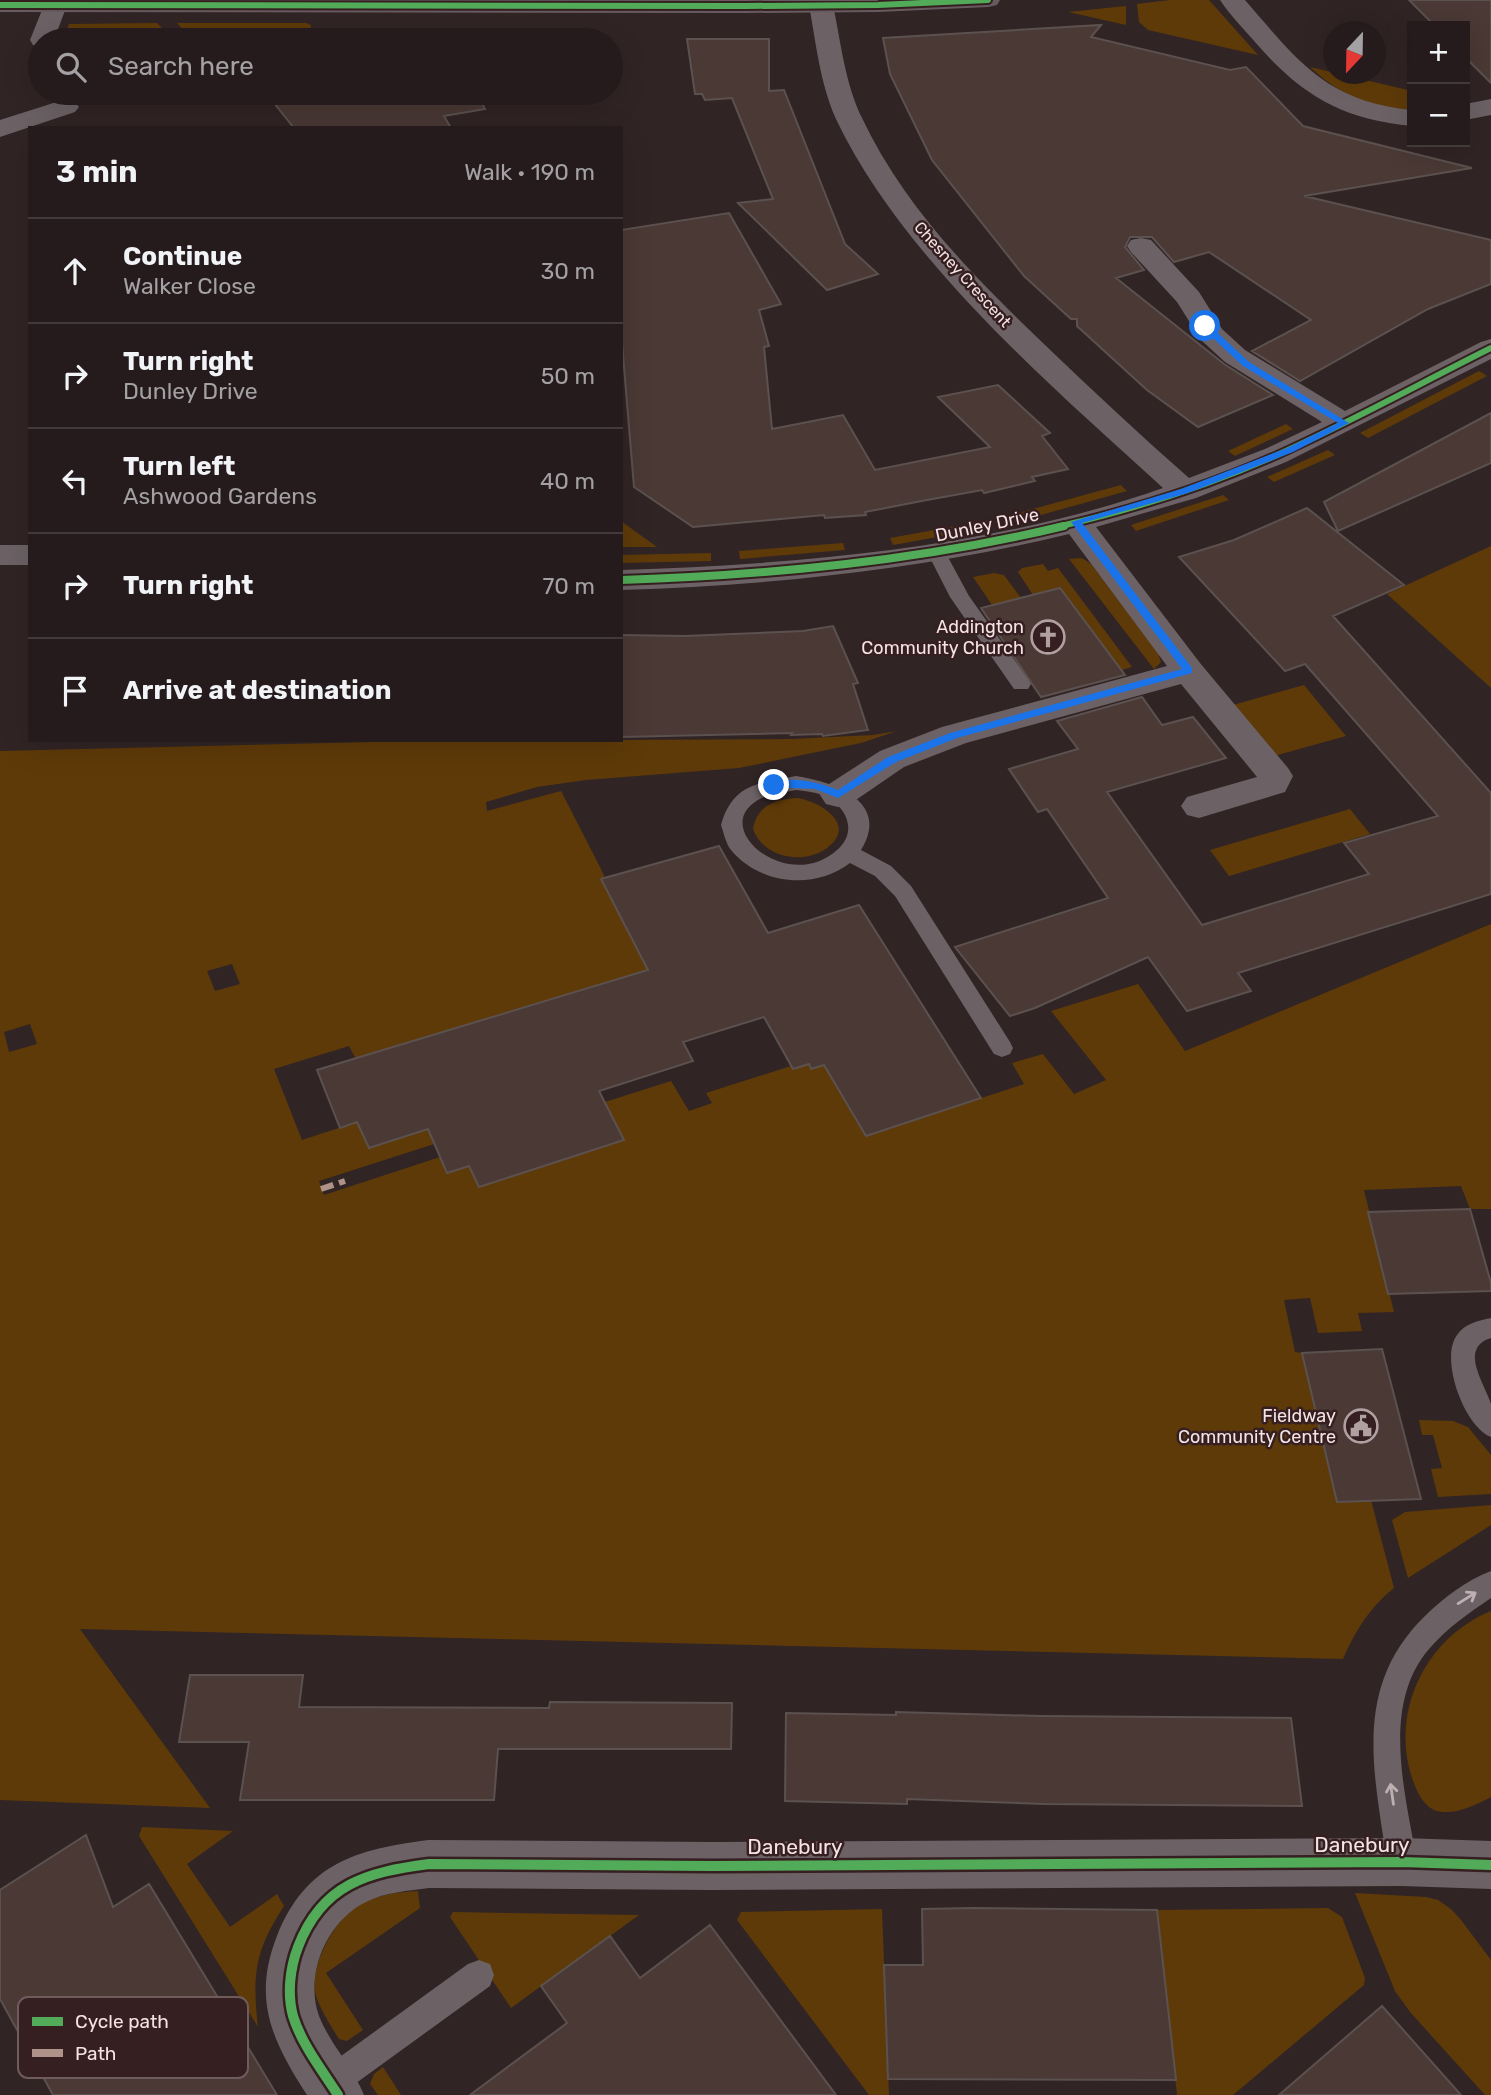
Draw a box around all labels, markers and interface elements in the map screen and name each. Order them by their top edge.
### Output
north arrow [1323,21,1386,84]
map controls [1407,21,1470,147]
button: + [1407,21,1470,84]
search box [28,28,623,105]
icon: search [52,48,90,86]
text: Search here [108,51,254,82]
button: − [1407,84,1470,147]
text: 3 min [56,154,138,190]
text: Walk · 190 m [464,158,595,186]
street label: Chesney Crescent [910,218,1015,331]
text: Continue [123,241,242,272]
icon: ahead [56,252,94,290]
text: 30 m [540,257,595,285]
text: Walker Close [123,272,256,300]
route start [1189,310,1220,341]
text: Turn right [123,346,253,377]
icon: right [56,357,94,395]
text: 50 m [541,362,595,390]
text: Dunley Drive [123,377,258,405]
text: Turn left [123,451,235,482]
icon: left [56,462,94,500]
text: 40 m [540,467,595,495]
text: Ashwood Gardens [123,482,317,510]
street label: Dunley Drive [933,503,1041,547]
icon: right [56,567,94,605]
text: Turn right [123,570,253,601]
text: 70 m [543,572,595,600]
place label: Addington Community Church [861,616,1024,659]
church icon: Addington Community Church [1029,618,1067,656]
icon: arrive [56,672,94,710]
text: Arrive at destination [123,675,391,706]
route end [758,769,789,800]
place label: Fieldway Community Centre [1178,1405,1336,1448]
public building icon: Fieldway Community Centre [1342,1407,1380,1445]
one-way arrow [1457,1591,1476,1606]
one-way arrow [1385,1783,1398,1806]
street label: Danebury [1314,1832,1410,1857]
street label: Danebury [747,1834,843,1859]
legend [18,1997,248,2078]
text: Cycle path [75,2010,169,2033]
text: Path [75,2042,116,2065]

